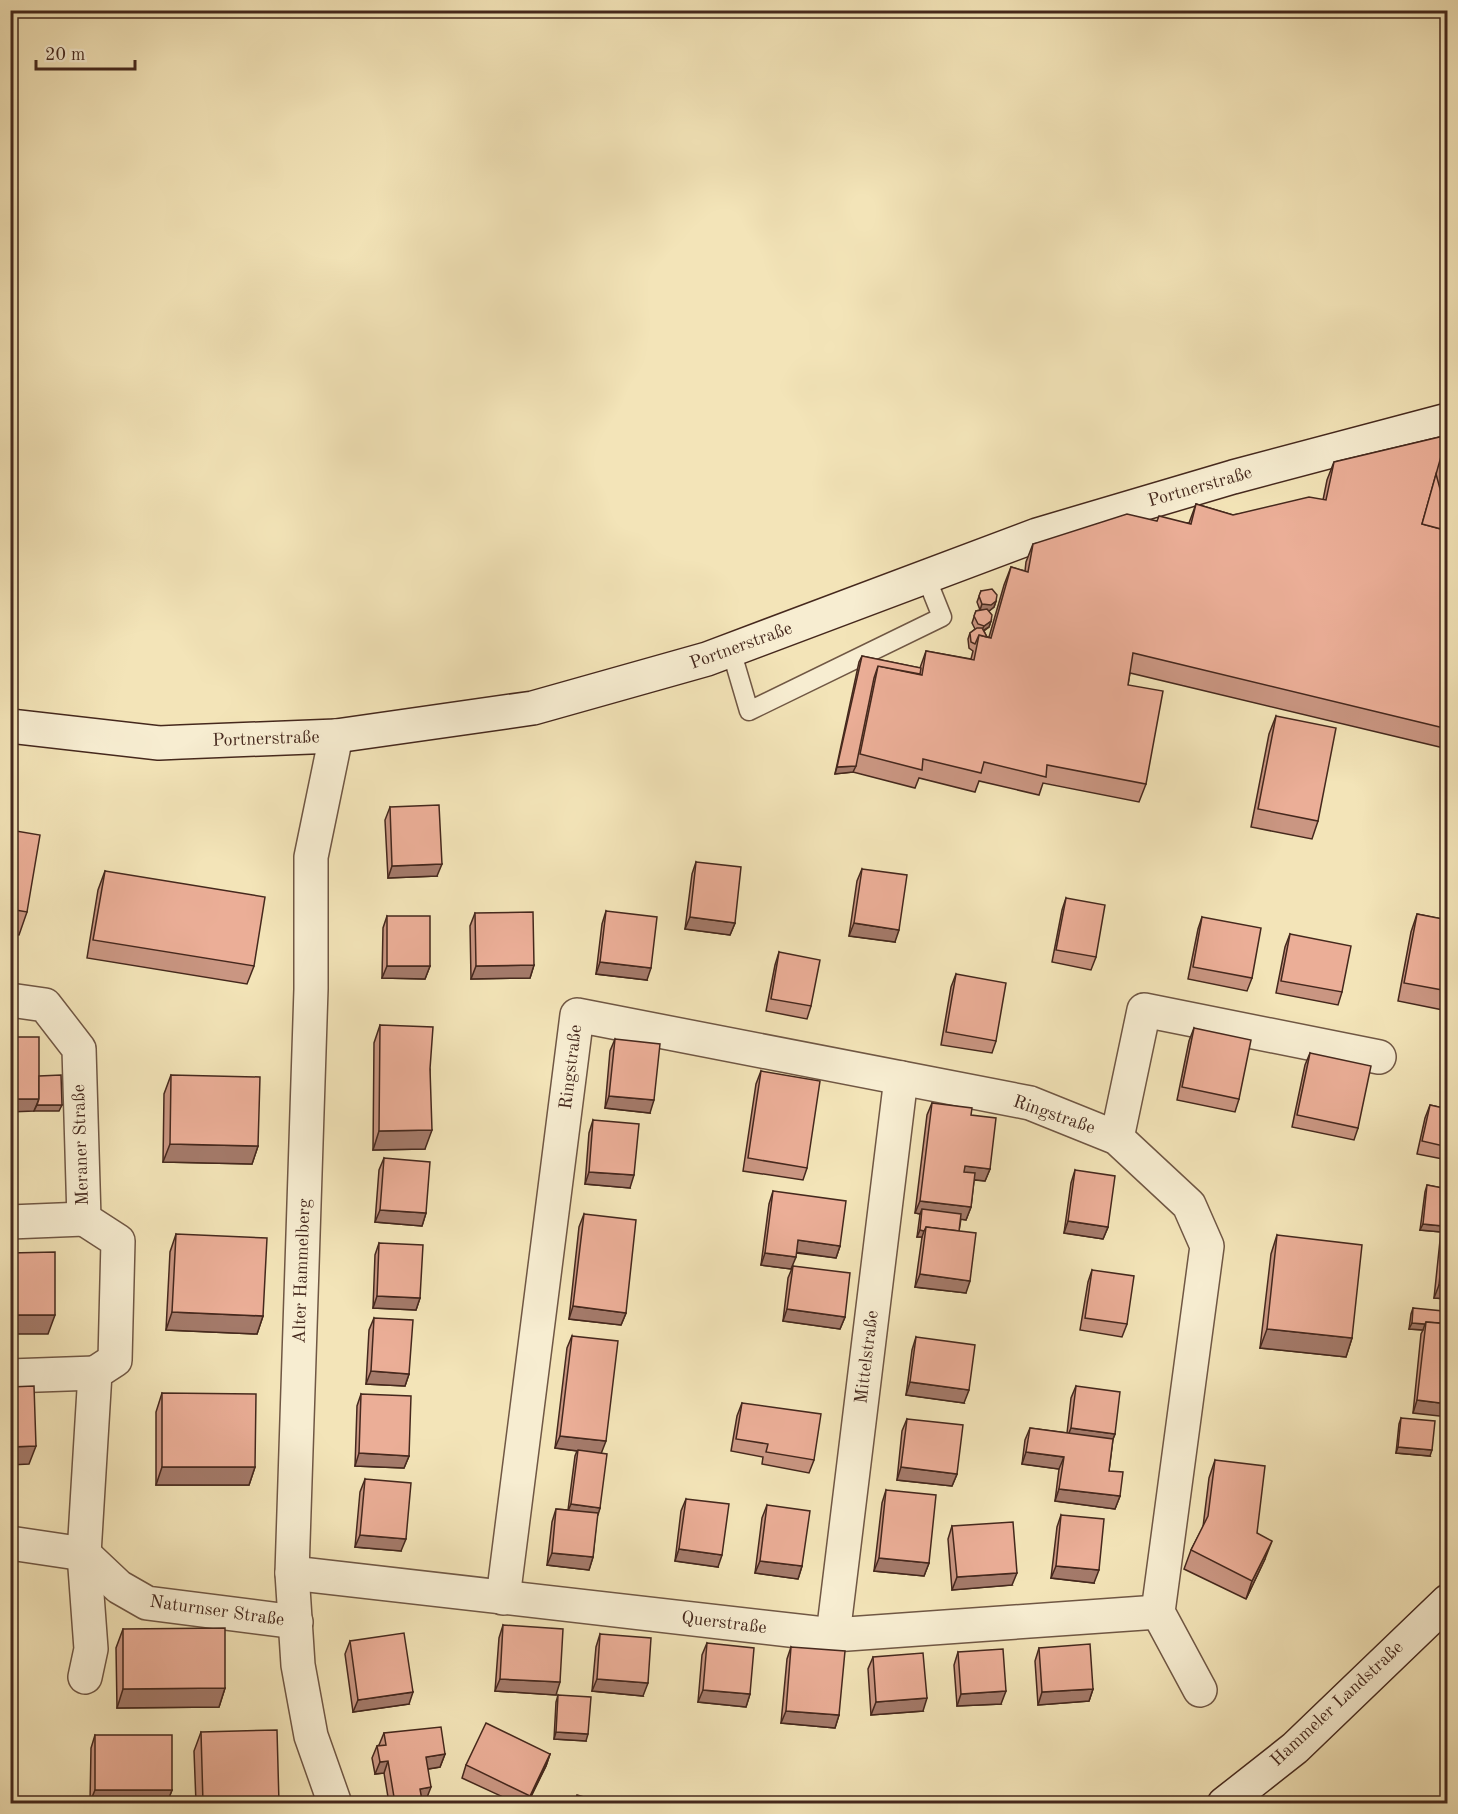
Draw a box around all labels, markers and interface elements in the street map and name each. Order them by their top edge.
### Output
scale bar [36,33,135,71]
text: 20 m [45,46,85,64]
street label: Portnerstraße [1146,464,1254,510]
street label: Portnerstraße [687,619,795,673]
street label: Portnerstraße [212,728,320,750]
street label: Ringstraße [557,1024,585,1110]
street label: Meraner Straße [70,1084,92,1206]
street label: Ringstraße [1011,1093,1097,1137]
street label: Alter Hammelberg [290,1198,314,1344]
street label: Mittelstraße [852,1309,882,1405]
street label: Naturnser Straße [149,1593,285,1629]
street label: Querstraße [680,1609,768,1637]
street label: Hammeler Landstraße [1267,1638,1407,1770]

